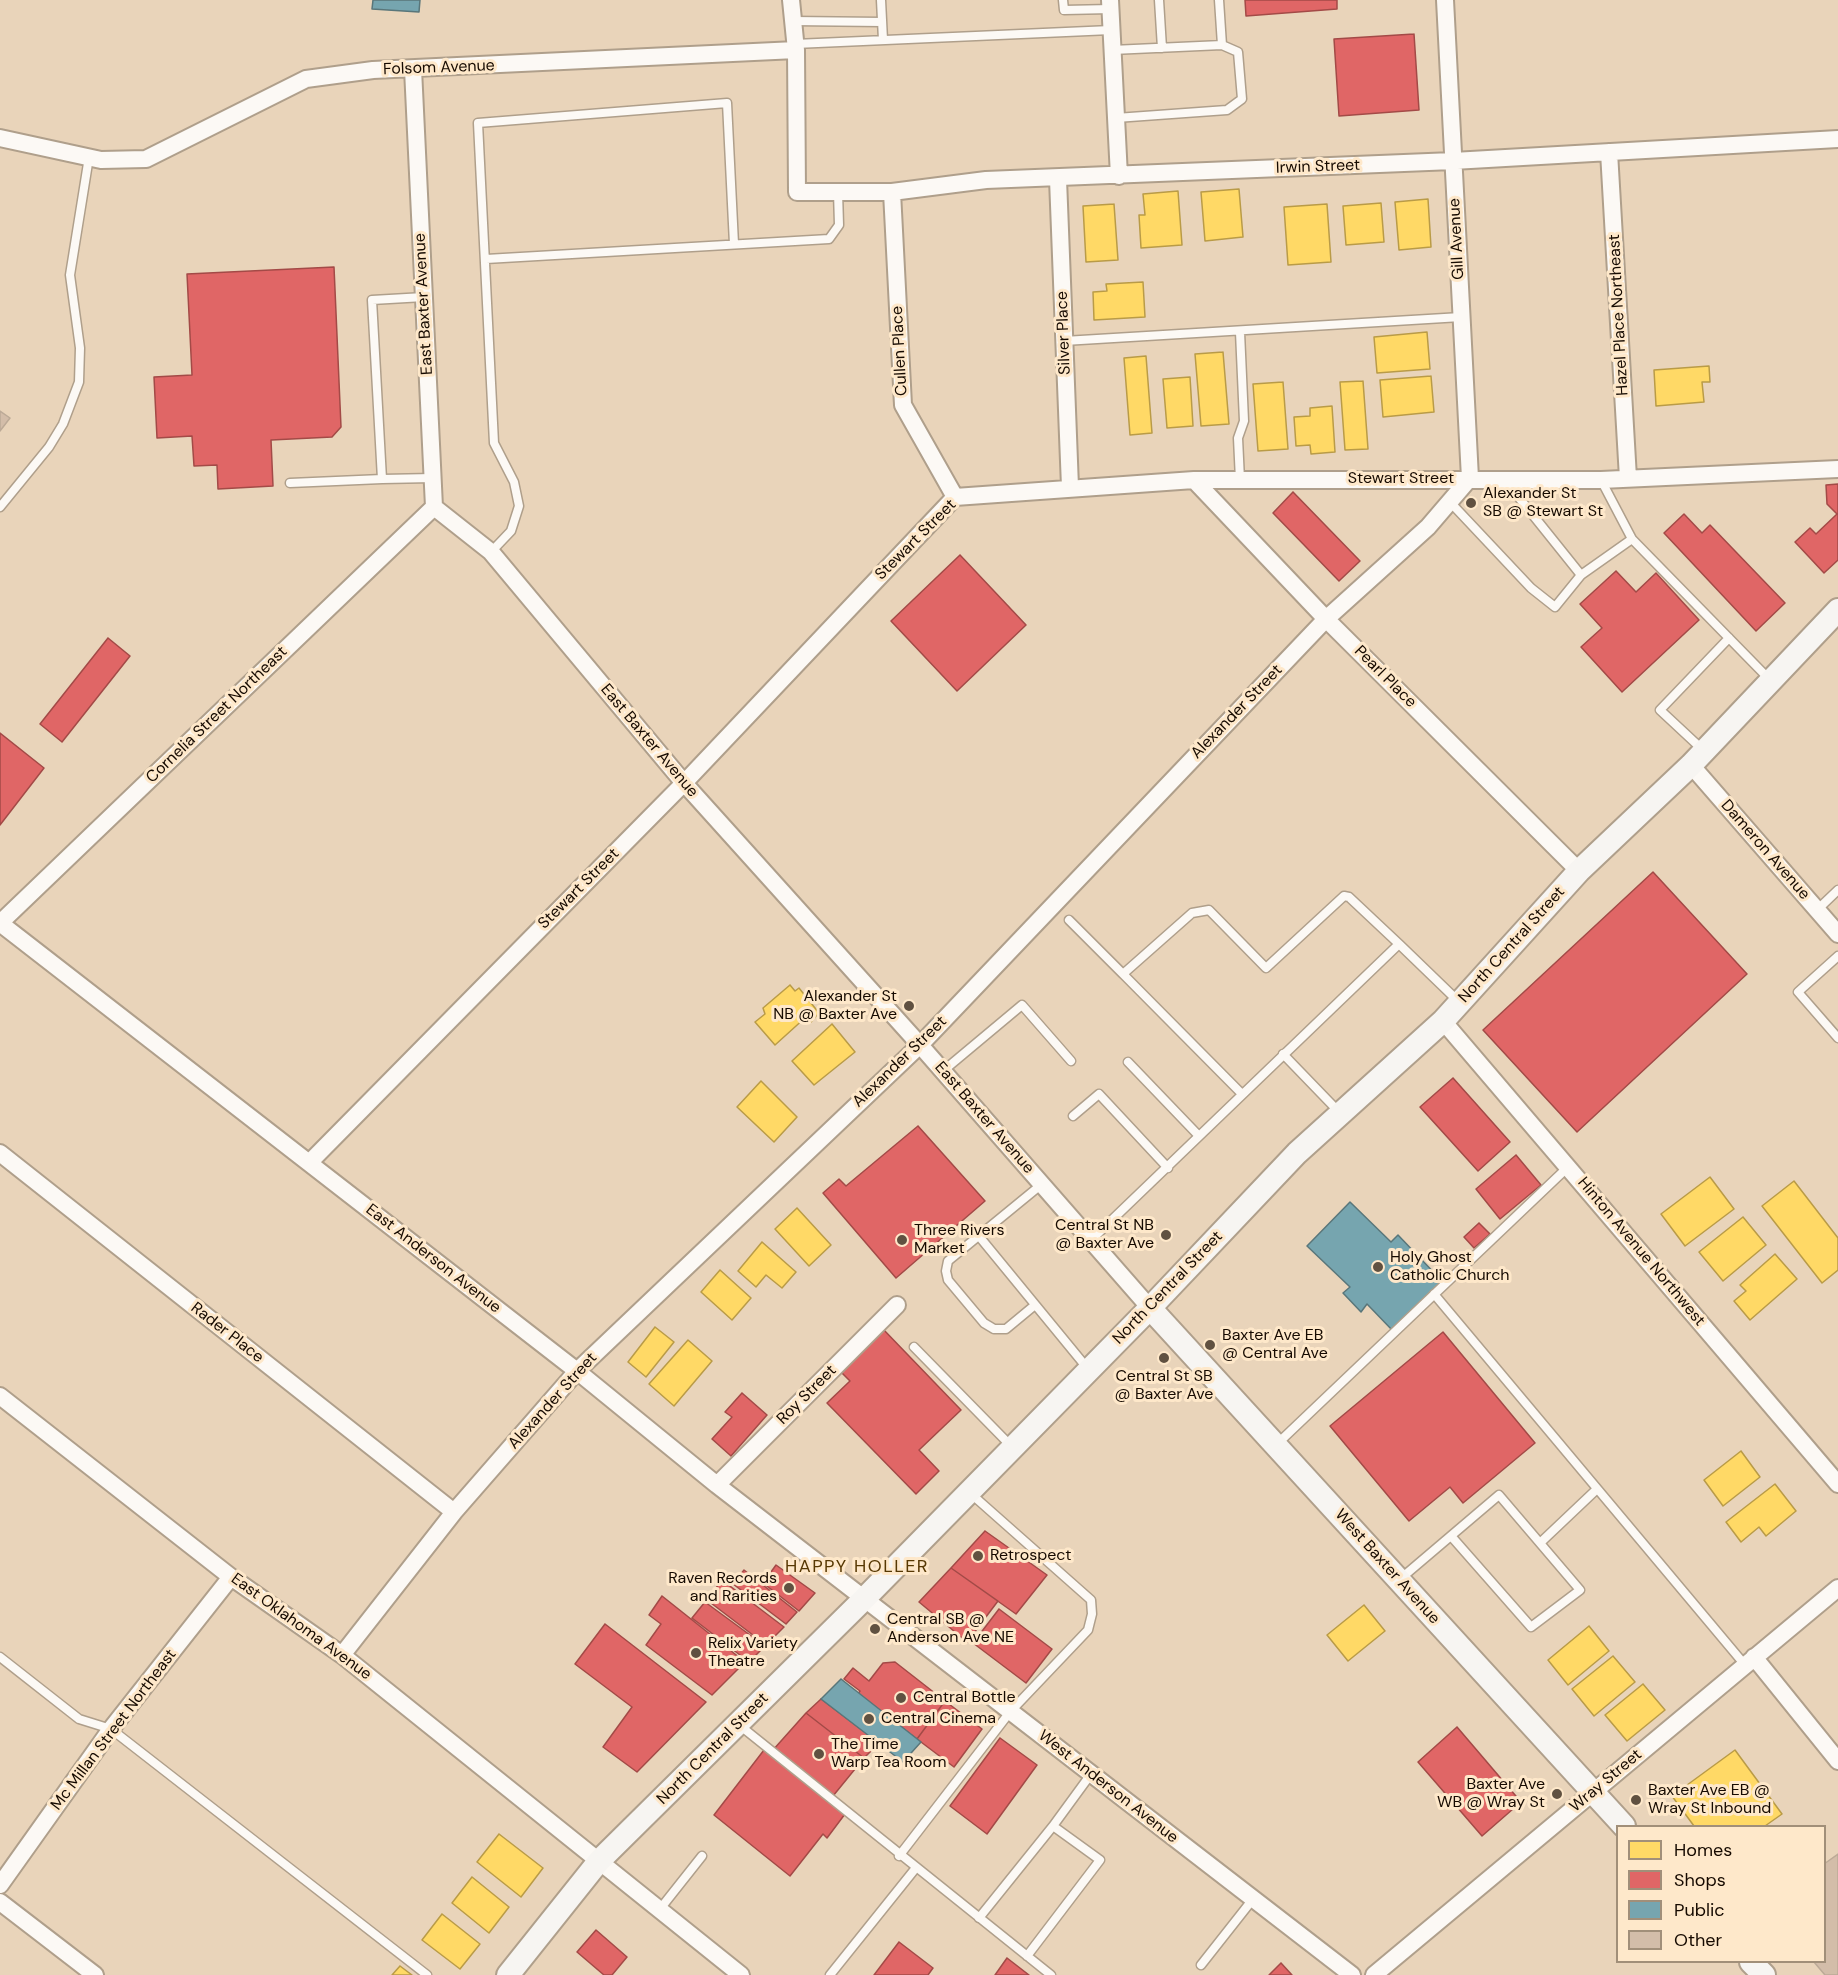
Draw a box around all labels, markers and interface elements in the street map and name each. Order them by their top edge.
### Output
street label: Folsom Avenue [383,56,495,80]
street label: Irwin Street [1275,156,1361,178]
street label: Gill Avenue [1445,198,1469,280]
street label: East Baxter Avenue [411,233,437,375]
street label: Hazel Place Northeast [1605,234,1633,396]
street label: Silver Place [1053,291,1075,375]
street label: Cullen Place [888,306,912,396]
street label: Stewart Street [1348,469,1454,489]
place label: Alexander St SB @ Stewart St [1483,484,1603,522]
street label: Stewart Street [872,496,960,584]
marker: Alexander St SB @ Stewart St [1464,496,1478,510]
street label: Pearl Place [1350,642,1420,712]
street label: Cornelia Street Northeast [142,643,292,787]
street label: Alexander Street [1187,661,1287,763]
street label: East Baxter Avenue [596,680,702,802]
street label: Dameron Avenue [1716,796,1814,904]
street label: Stewart Street [535,845,623,933]
street label: North Central Street [1455,883,1569,1007]
place label: Alexander St NB @ Baxter Ave [773,987,897,1025]
marker: Alexander St NB @ Baxter Ave [902,999,916,1013]
street label: Alexander Street [849,1012,951,1112]
street label: East Baxter Avenue [930,1058,1038,1178]
street label: Hinton Avenue Northwest [1573,1174,1709,1330]
street label: East Anderson Avenue [362,1200,504,1318]
place label: Central St NB @ Baxter Ave [1055,1216,1154,1254]
place label: Three Rivers Market [914,1221,1005,1259]
street label: North Central Street [1109,1227,1227,1349]
marker: Central St NB @ Baxter Ave [1159,1228,1173,1242]
marker: Three Rivers Market [895,1233,909,1247]
place label: Holy Ghost Catholic Church [1390,1248,1510,1286]
marker: Holy Ghost Catholic Church [1371,1260,1385,1274]
street label: Rader Place [187,1299,267,1367]
place label: Baxter Ave EB @ Central Ave [1222,1326,1328,1364]
marker: Baxter Ave EB @ Central Ave [1203,1338,1217,1352]
street label: Alexander Street [505,1349,601,1453]
marker: Central St SB @ Baxter Ave [1157,1351,1171,1365]
street label: Roy Street [773,1361,841,1429]
place label: Central St SB @ Baxter Ave [1115,1367,1213,1405]
street label: West Baxter Avenue [1330,1506,1444,1628]
place label: Retrospect [990,1546,1072,1566]
marker: Retrospect [971,1549,985,1563]
district label: HAPPY HOLLER [785,1556,929,1578]
place label: Raven Records and Rarities [668,1569,777,1607]
street label: East Oklahoma Avenue [227,1570,375,1684]
marker: Raven Records and Rarities [782,1581,796,1595]
place label: Central SB @ Anderson Ave NE [887,1610,1014,1648]
marker: Central SB @ Anderson Ave NE [868,1622,882,1636]
place label: Relix Variety Theatre [708,1634,798,1672]
street label: Mc Millan Street Northeast [47,1646,181,1814]
marker: Relix Variety Theatre [689,1646,703,1660]
place label: Central Bottle [913,1688,1015,1708]
street label: North Central Street [653,1689,773,1809]
marker: Central Bottle [894,1691,908,1705]
place label: Central Cinema [881,1709,996,1729]
marker: Central Cinema [862,1712,876,1726]
street label: West Anderson Avenue [1034,1726,1182,1848]
place label: The Time Warp Tea Room [831,1735,946,1773]
street label: Wray Street [1566,1745,1646,1817]
marker: The Time Warp Tea Room [812,1747,826,1761]
place label: Baxter Ave WB @ Wray St [1437,1775,1545,1813]
place label: Baxter Ave EB @ Wray St Inbound [1648,1781,1771,1819]
marker: Baxter Ave WB @ Wray St [1550,1787,1564,1801]
marker: Baxter Ave EB @ Wray St Inbound [1629,1793,1643,1807]
legend [1616,1825,1826,1963]
text: Homes [1674,1838,1732,1862]
text: Shops [1674,1868,1726,1892]
text: Public [1674,1898,1725,1922]
text: Other [1674,1928,1722,1952]

